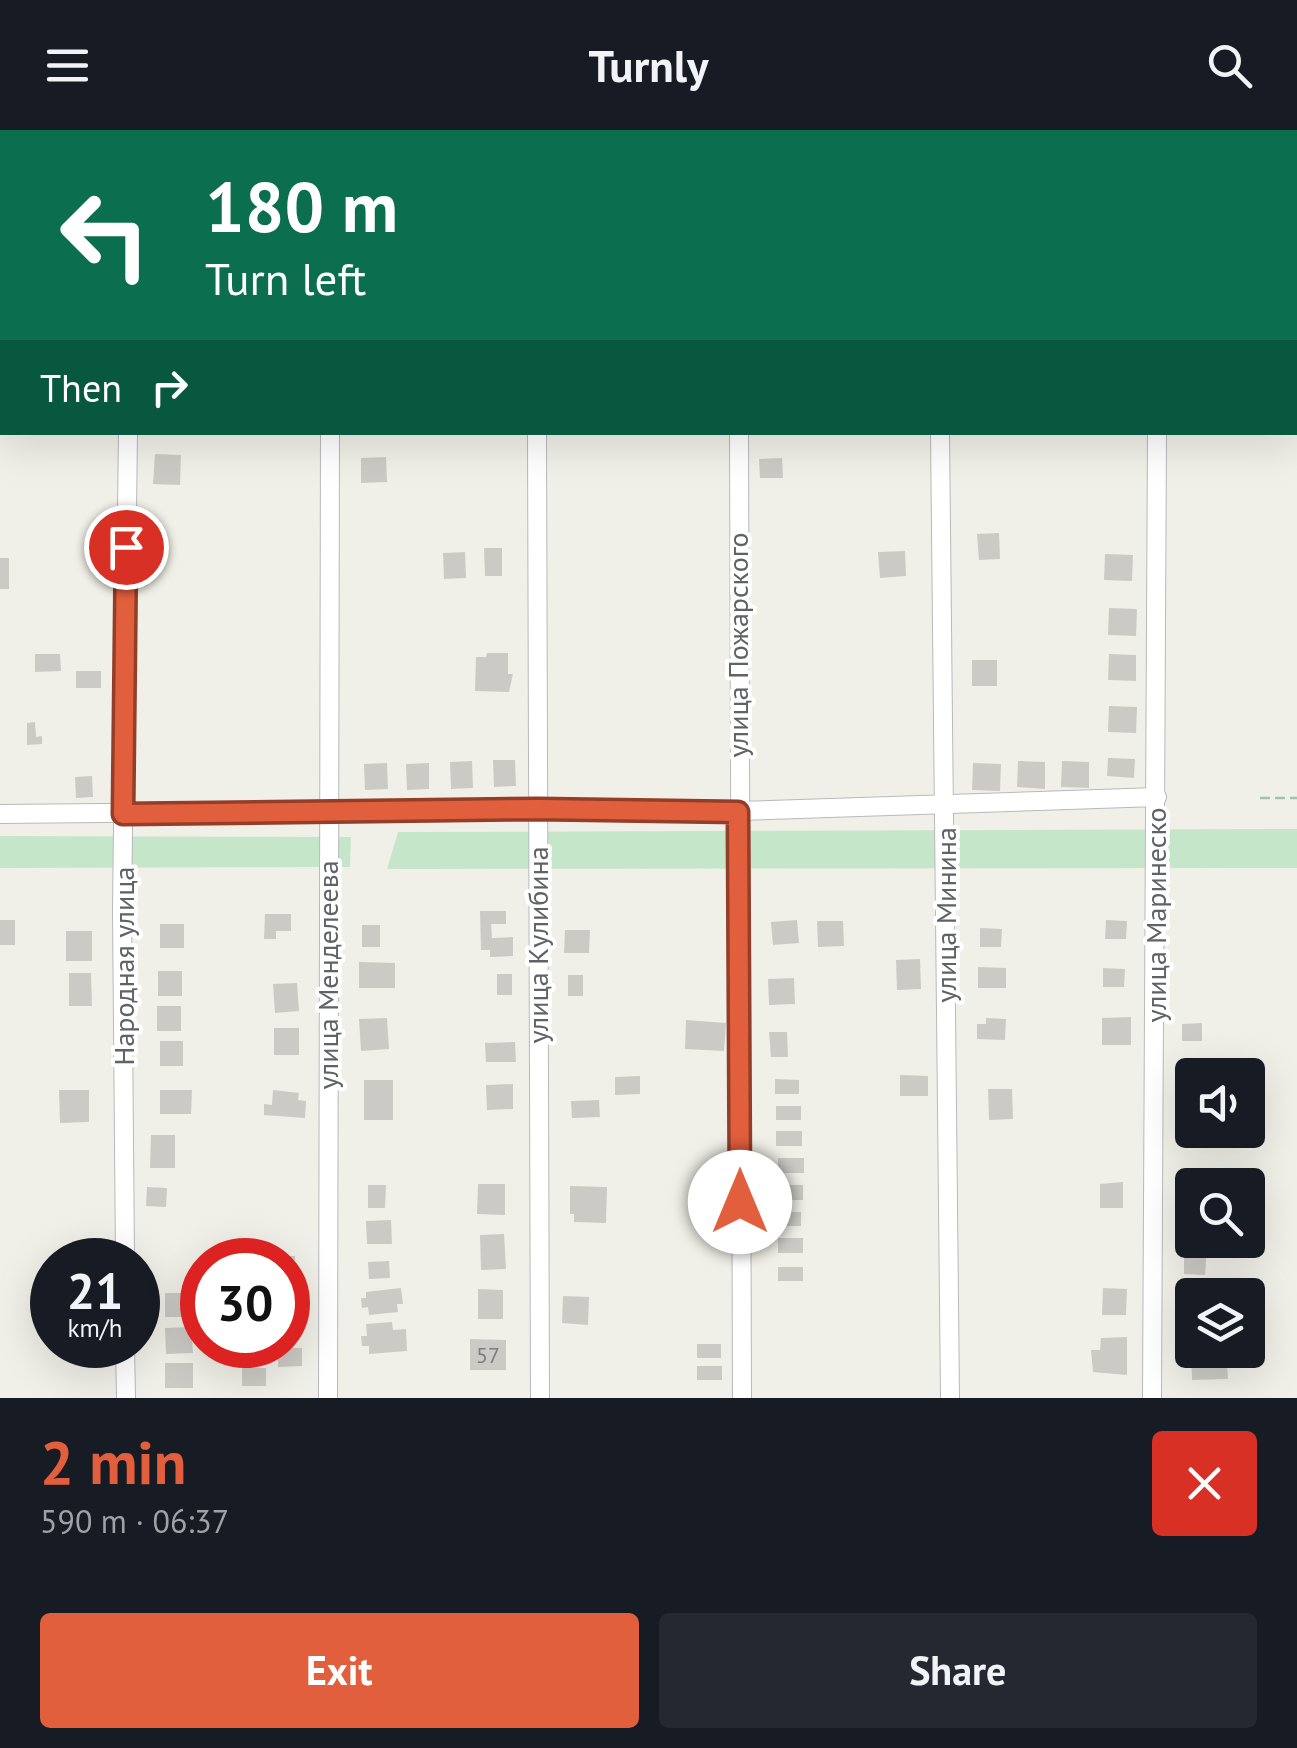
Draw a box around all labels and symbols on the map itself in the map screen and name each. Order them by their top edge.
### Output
pin [84,505,169,590]
street label: улица Пожарского [719,532,756,758]
street label: улица Маринеско [1137,808,1174,1022]
street label: улица Минина [927,827,964,1003]
street label: улица Кулибина [519,846,556,1044]
street label: улица Менделеева [309,860,346,1090]
street label: Народная улица [105,867,142,1065]
position arrow [688,1150,792,1254]
speed limit sign: 30 [180,1238,310,1368]
house number: 57 [476,1341,500,1369]

